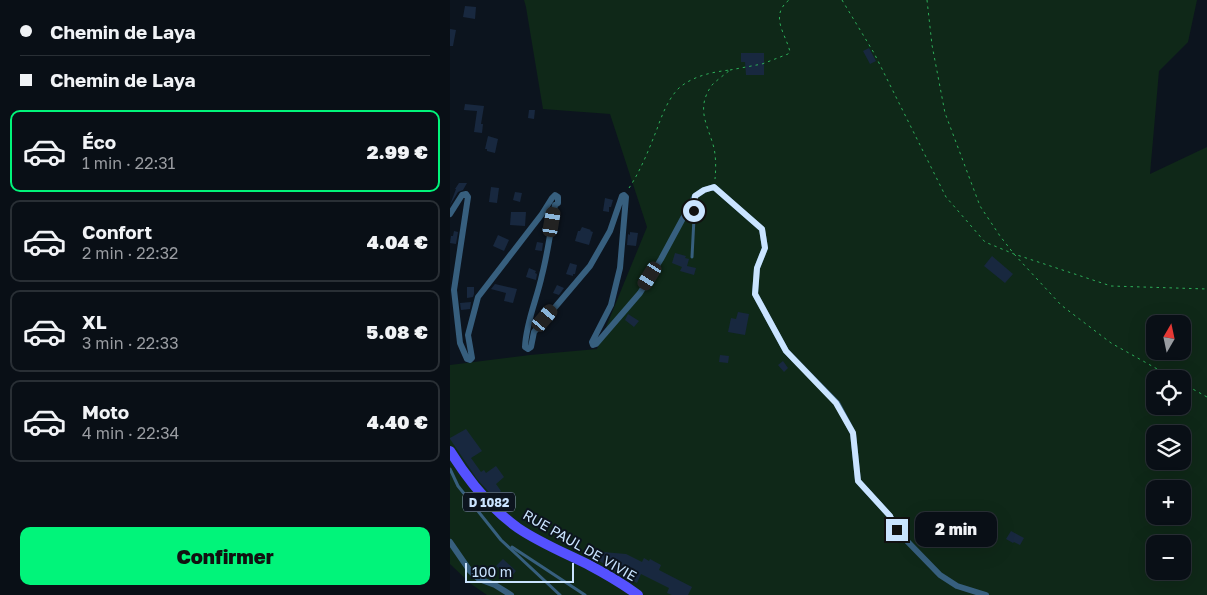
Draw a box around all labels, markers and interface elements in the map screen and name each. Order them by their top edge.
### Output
text: Chemin de Laya [50,20,195,43]
text: Chemin de Laya [50,68,195,91]
icon: car [22,129,67,174]
text: Éco [82,130,116,153]
text: 2.99 € [367,140,428,163]
text: 1 min · 22:31 [82,153,175,173]
route start [683,200,705,222]
car [542,206,561,238]
icon: car [22,219,67,264]
text: Confort [82,220,152,243]
text: 4.04 € [367,230,428,253]
text: 2 min · 22:32 [82,243,178,263]
car [635,259,664,293]
car [529,302,560,334]
icon: car [22,309,67,354]
text: XL [82,310,107,333]
north arrow [1146,315,1191,360]
map controls [1146,315,1191,580]
text: 5.08 € [366,320,428,343]
text: 3 min · 22:33 [82,333,179,353]
button: locate [1146,370,1191,415]
icon: car [22,399,67,444]
text: Moto [82,400,129,423]
text: 4.40 € [367,410,428,433]
text: 4 min · 22:34 [82,423,179,443]
button: layers [1146,425,1191,470]
button: + [1146,480,1191,525]
road number: D 1082 [463,492,515,512]
street label: RUE PAUL DE VIVIE [520,506,640,584]
callout: 2 min [914,512,997,548]
route end [886,519,908,541]
text: 2 min [935,519,977,539]
button: Confirmer [20,527,430,585]
button: − [1146,535,1191,580]
scale bar [465,560,574,583]
text: 100 m [472,563,512,580]

